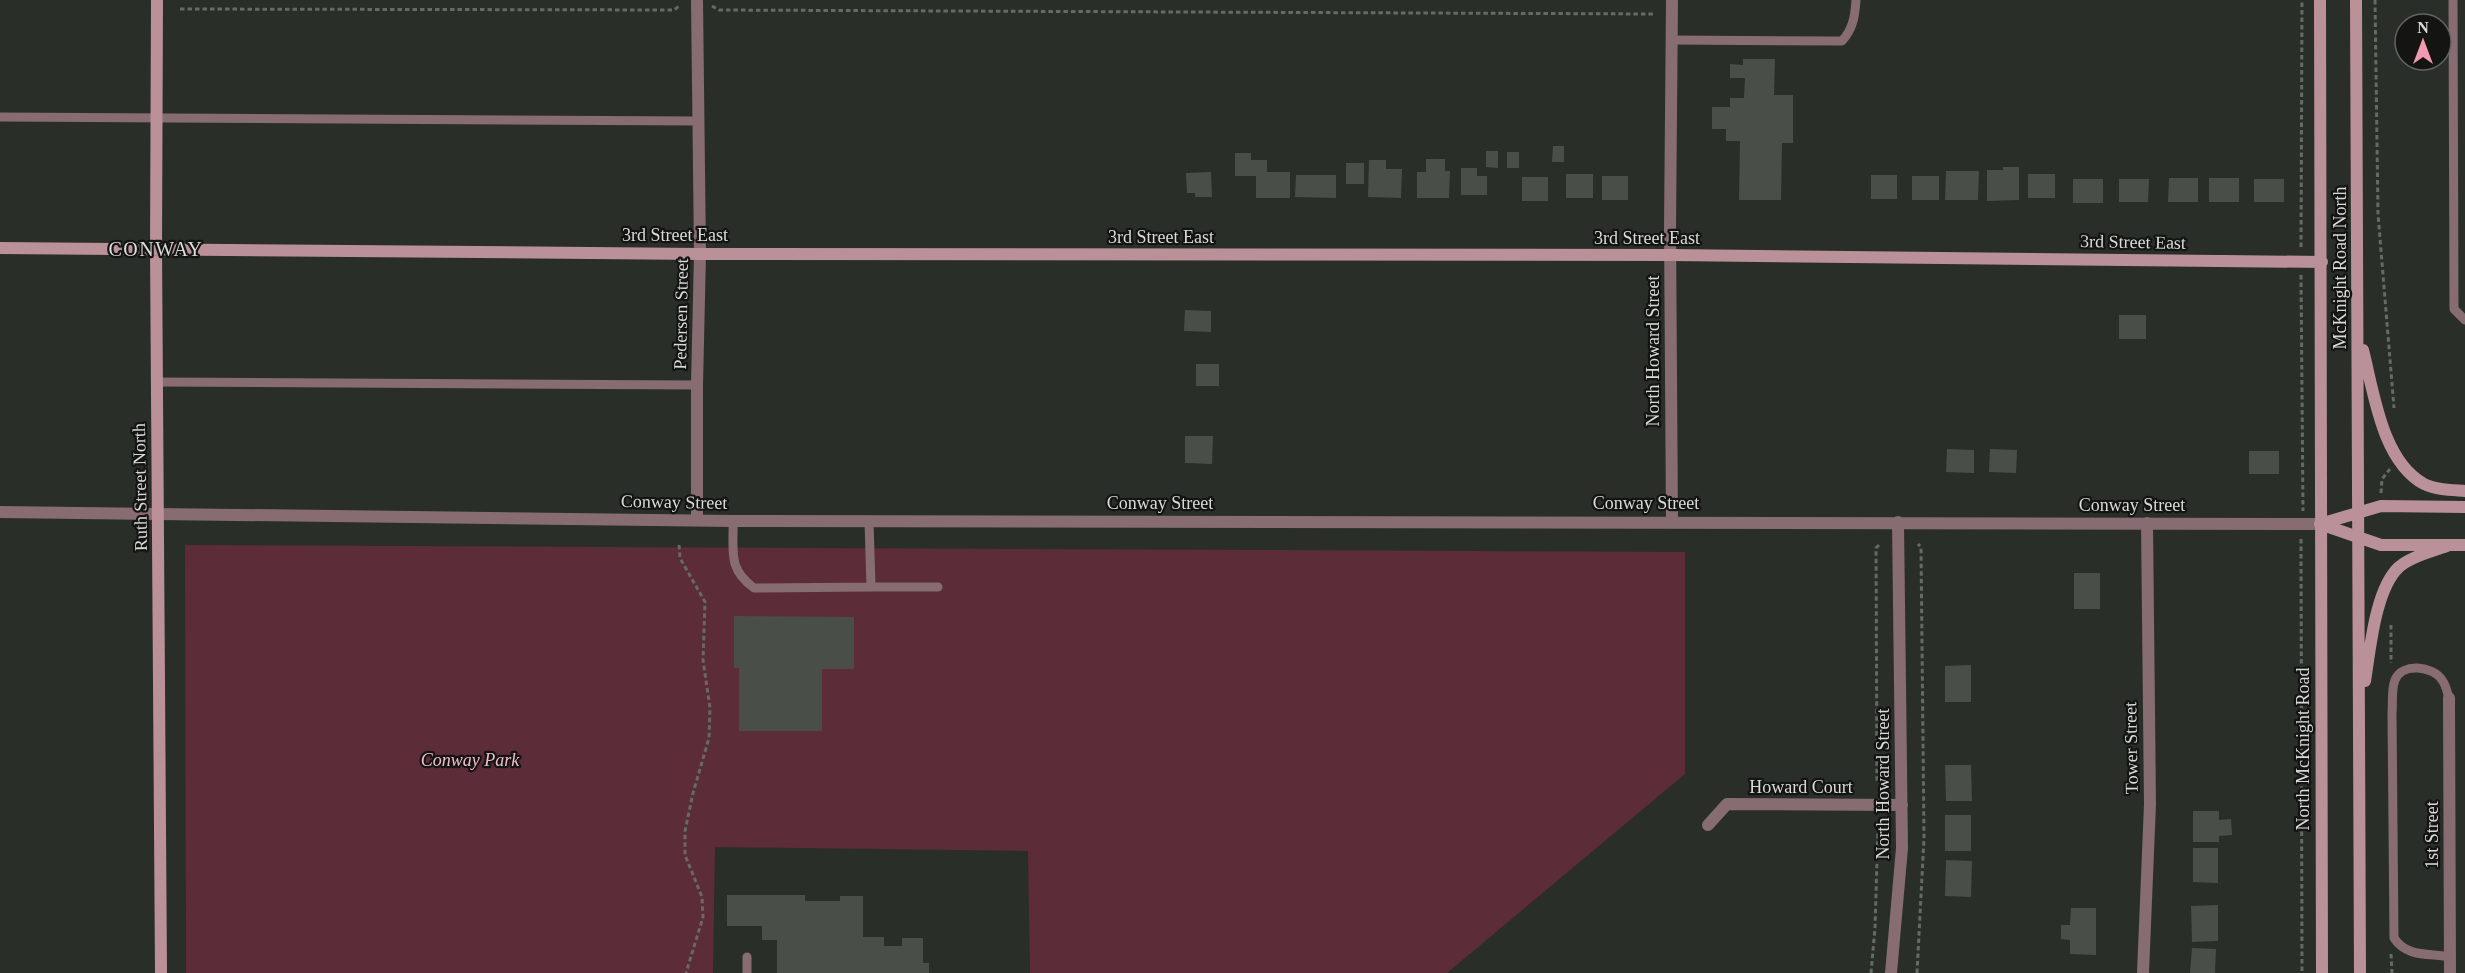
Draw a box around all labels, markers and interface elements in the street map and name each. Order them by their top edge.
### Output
north arrow [2393,12,2453,72]
text: N [2417,19,2429,36]
street label: McKnight Road North [2330,187,2350,349]
street label: 3rd Street East [622,225,728,245]
street label: 3rd Street East [1108,227,1214,247]
street label: 3rd Street East [1594,228,1700,248]
street label: 3rd Street East [2080,231,2186,253]
district label: CONWAY [109,238,203,260]
street label: Pedersen Street [670,258,692,370]
street label: North Howard Street [1643,276,1663,426]
street label: Ruth Street North [129,423,151,551]
street label: Conway Street [621,491,727,513]
street label: Conway Street [1107,493,1213,513]
street label: Conway Street [1593,493,1699,513]
street label: Conway Street [2079,495,2185,515]
street label: North McKnight Road [2293,668,2313,830]
street label: Tower Street [2120,702,2142,794]
street label: North Howard Street [1873,709,1893,859]
park label: Conway Park [421,750,520,770]
street label: Howard Court [1749,777,1853,797]
street label: 1st Street [2422,801,2442,869]

